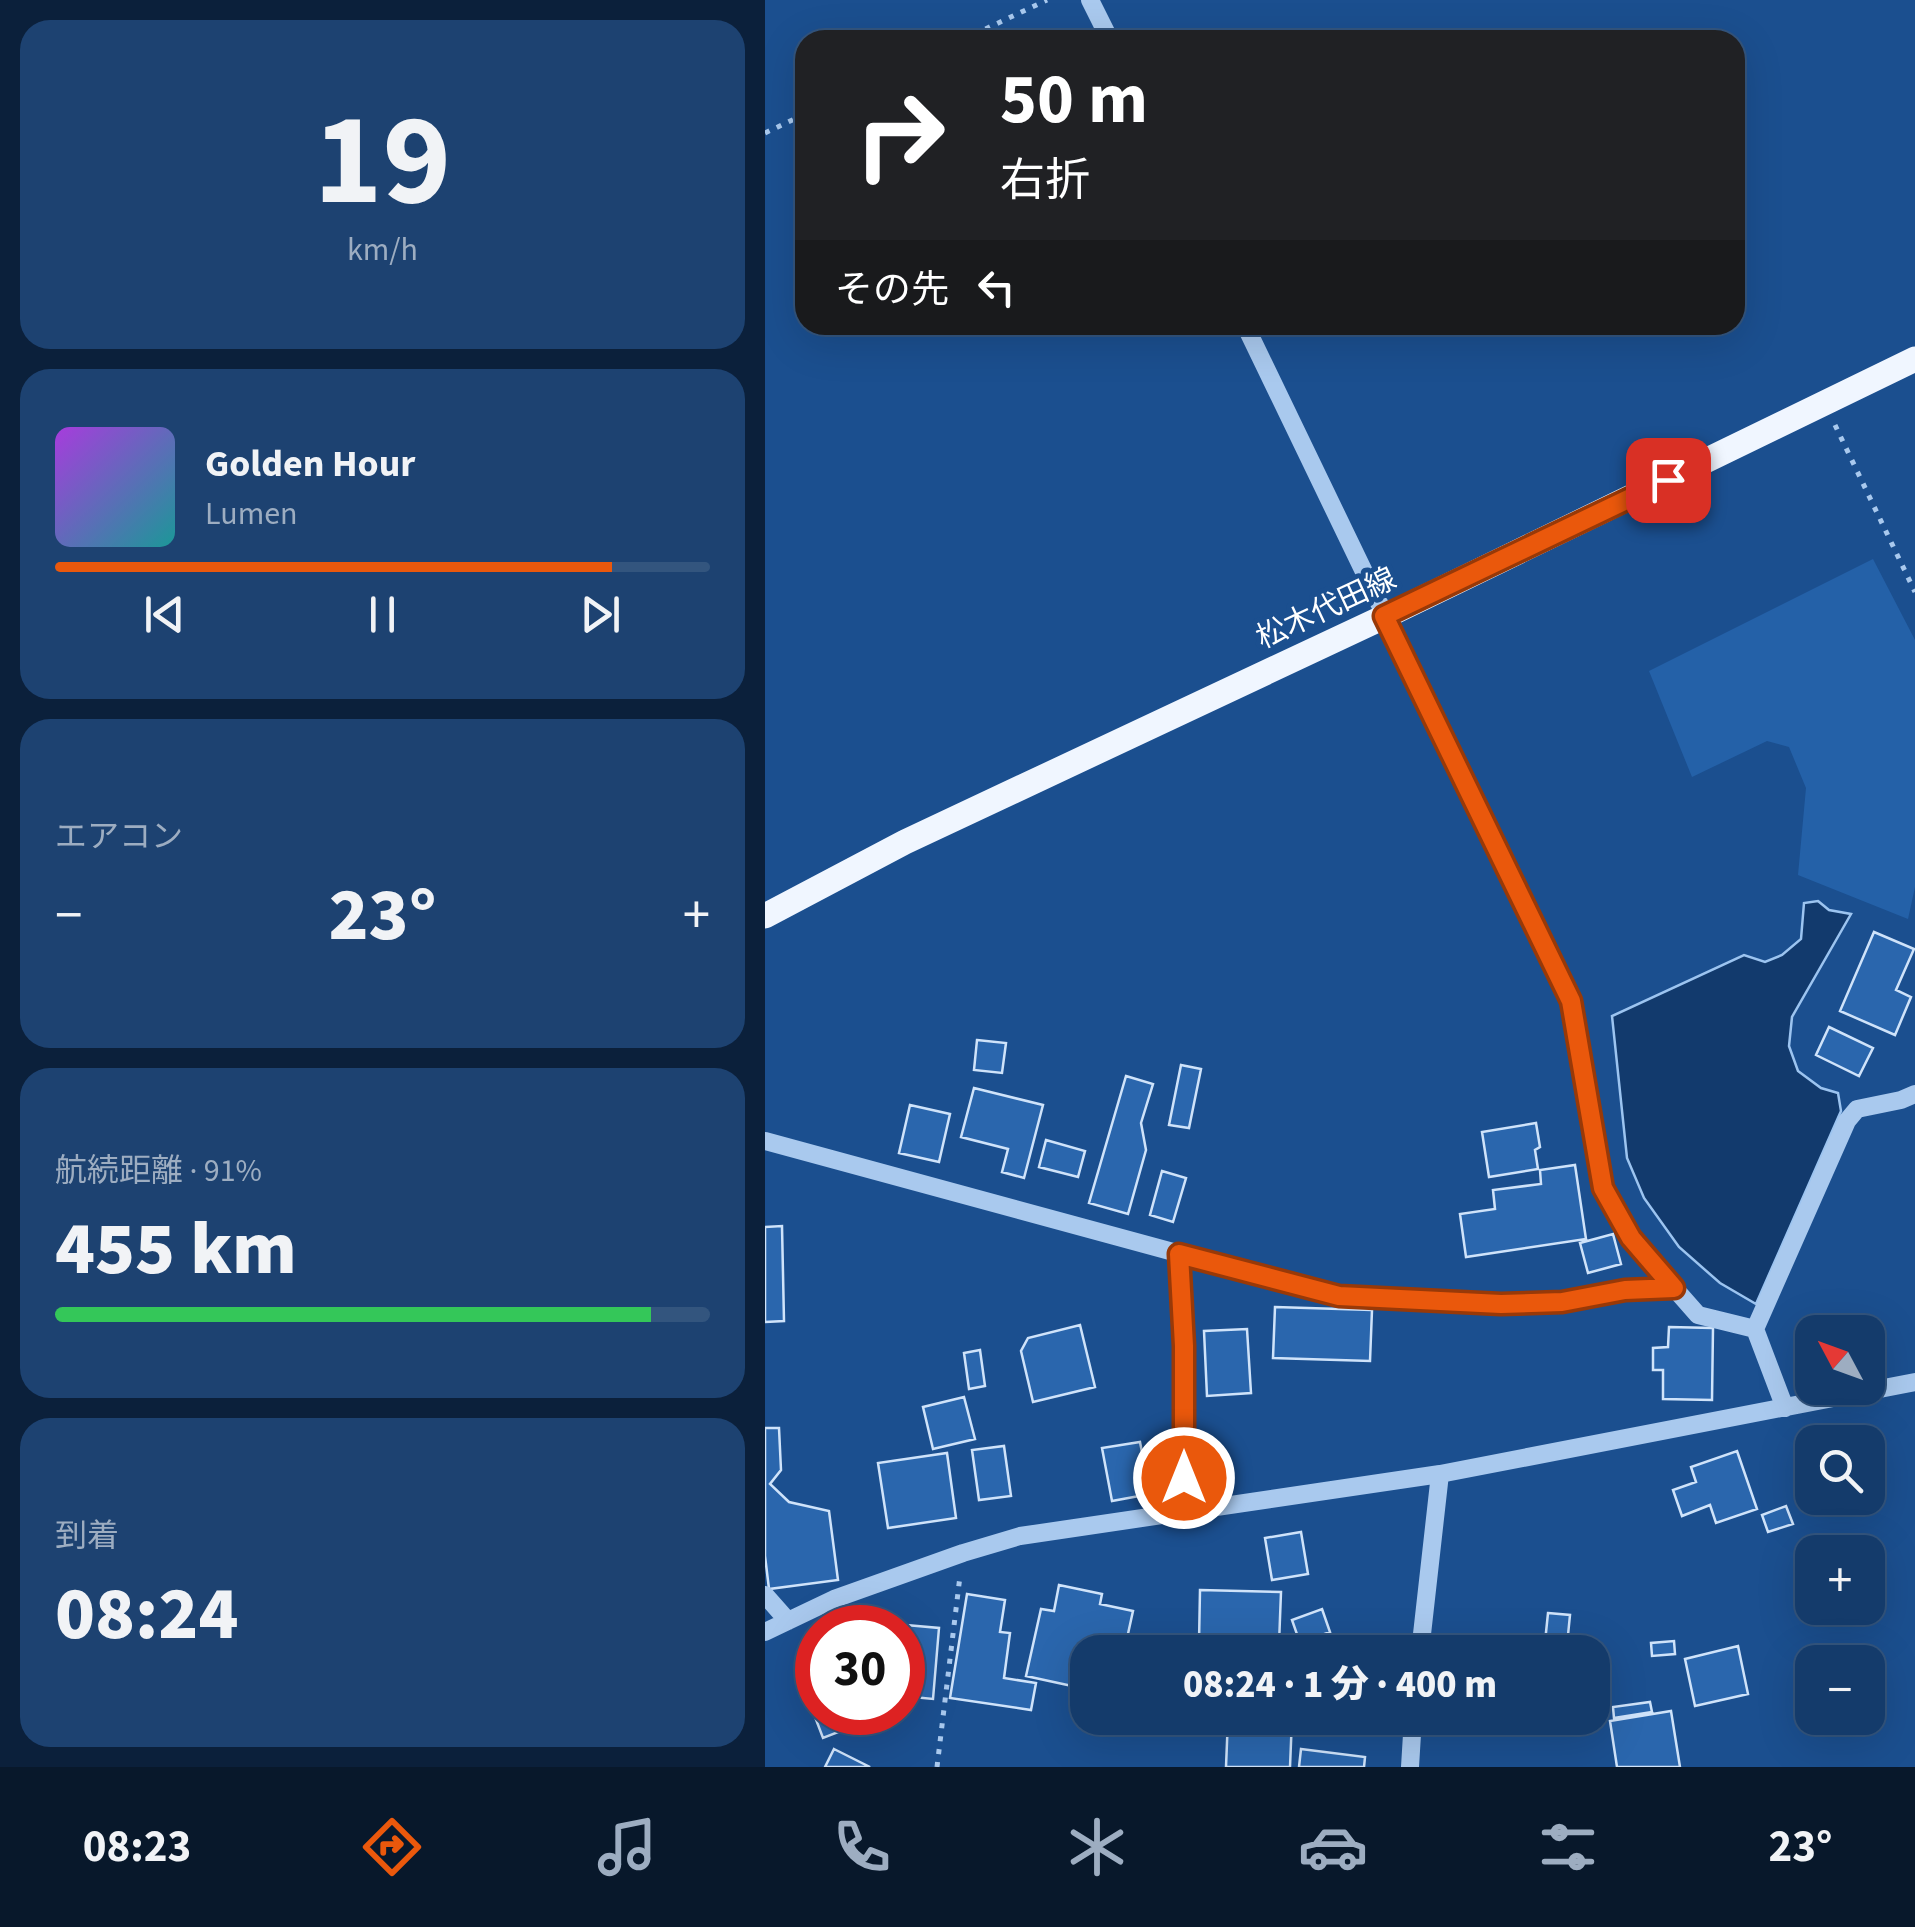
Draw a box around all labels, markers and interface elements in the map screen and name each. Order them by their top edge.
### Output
text: 50 m [1000,50,1148,150]
text: 19 [314,69,451,254]
icon: right [835,70,965,200]
text: 右折 [1000,149,1090,213]
text: km/h [347,227,418,273]
icon: left [969,260,1024,315]
text: その先 [835,263,949,317]
text: Golden Hour [205,437,415,491]
pin [1626,438,1711,523]
icon: arrive [1641,453,1696,508]
text: Lumen [205,491,298,537]
street label: 松木代田線 [1249,557,1403,660]
icon: previous [137,587,192,642]
icon: pause [355,587,410,642]
icon: next [573,587,628,642]
text: エアコン [55,814,183,860]
text: 23° [329,862,436,969]
text: − [55,877,82,955]
text: + [683,877,710,955]
text: 航続距離 · 91% [55,1148,262,1194]
text: 455 km [55,1196,297,1303]
north arrow [1795,1315,1885,1405]
map controls [1795,1315,1885,1735]
button: search [1795,1425,1885,1515]
position arrow [1132,1426,1236,1530]
text: 到着 [55,1513,119,1559]
button: + [1795,1535,1885,1625]
text: 08:24 [55,1561,238,1668]
speed limit sign: 30 [795,1605,925,1735]
button: − [1795,1645,1885,1735]
text: 08:24 · 1 分 · 400 m [1183,1658,1497,1712]
icon: directions [357,1812,427,1882]
icon: music [592,1812,662,1882]
icon: phone [827,1812,897,1882]
icon: climate [1062,1812,1132,1882]
icon: car [1298,1812,1368,1882]
icon: filters [1533,1812,1603,1882]
text: 08:23 [83,1815,191,1879]
text: 23° [1768,1815,1832,1879]

